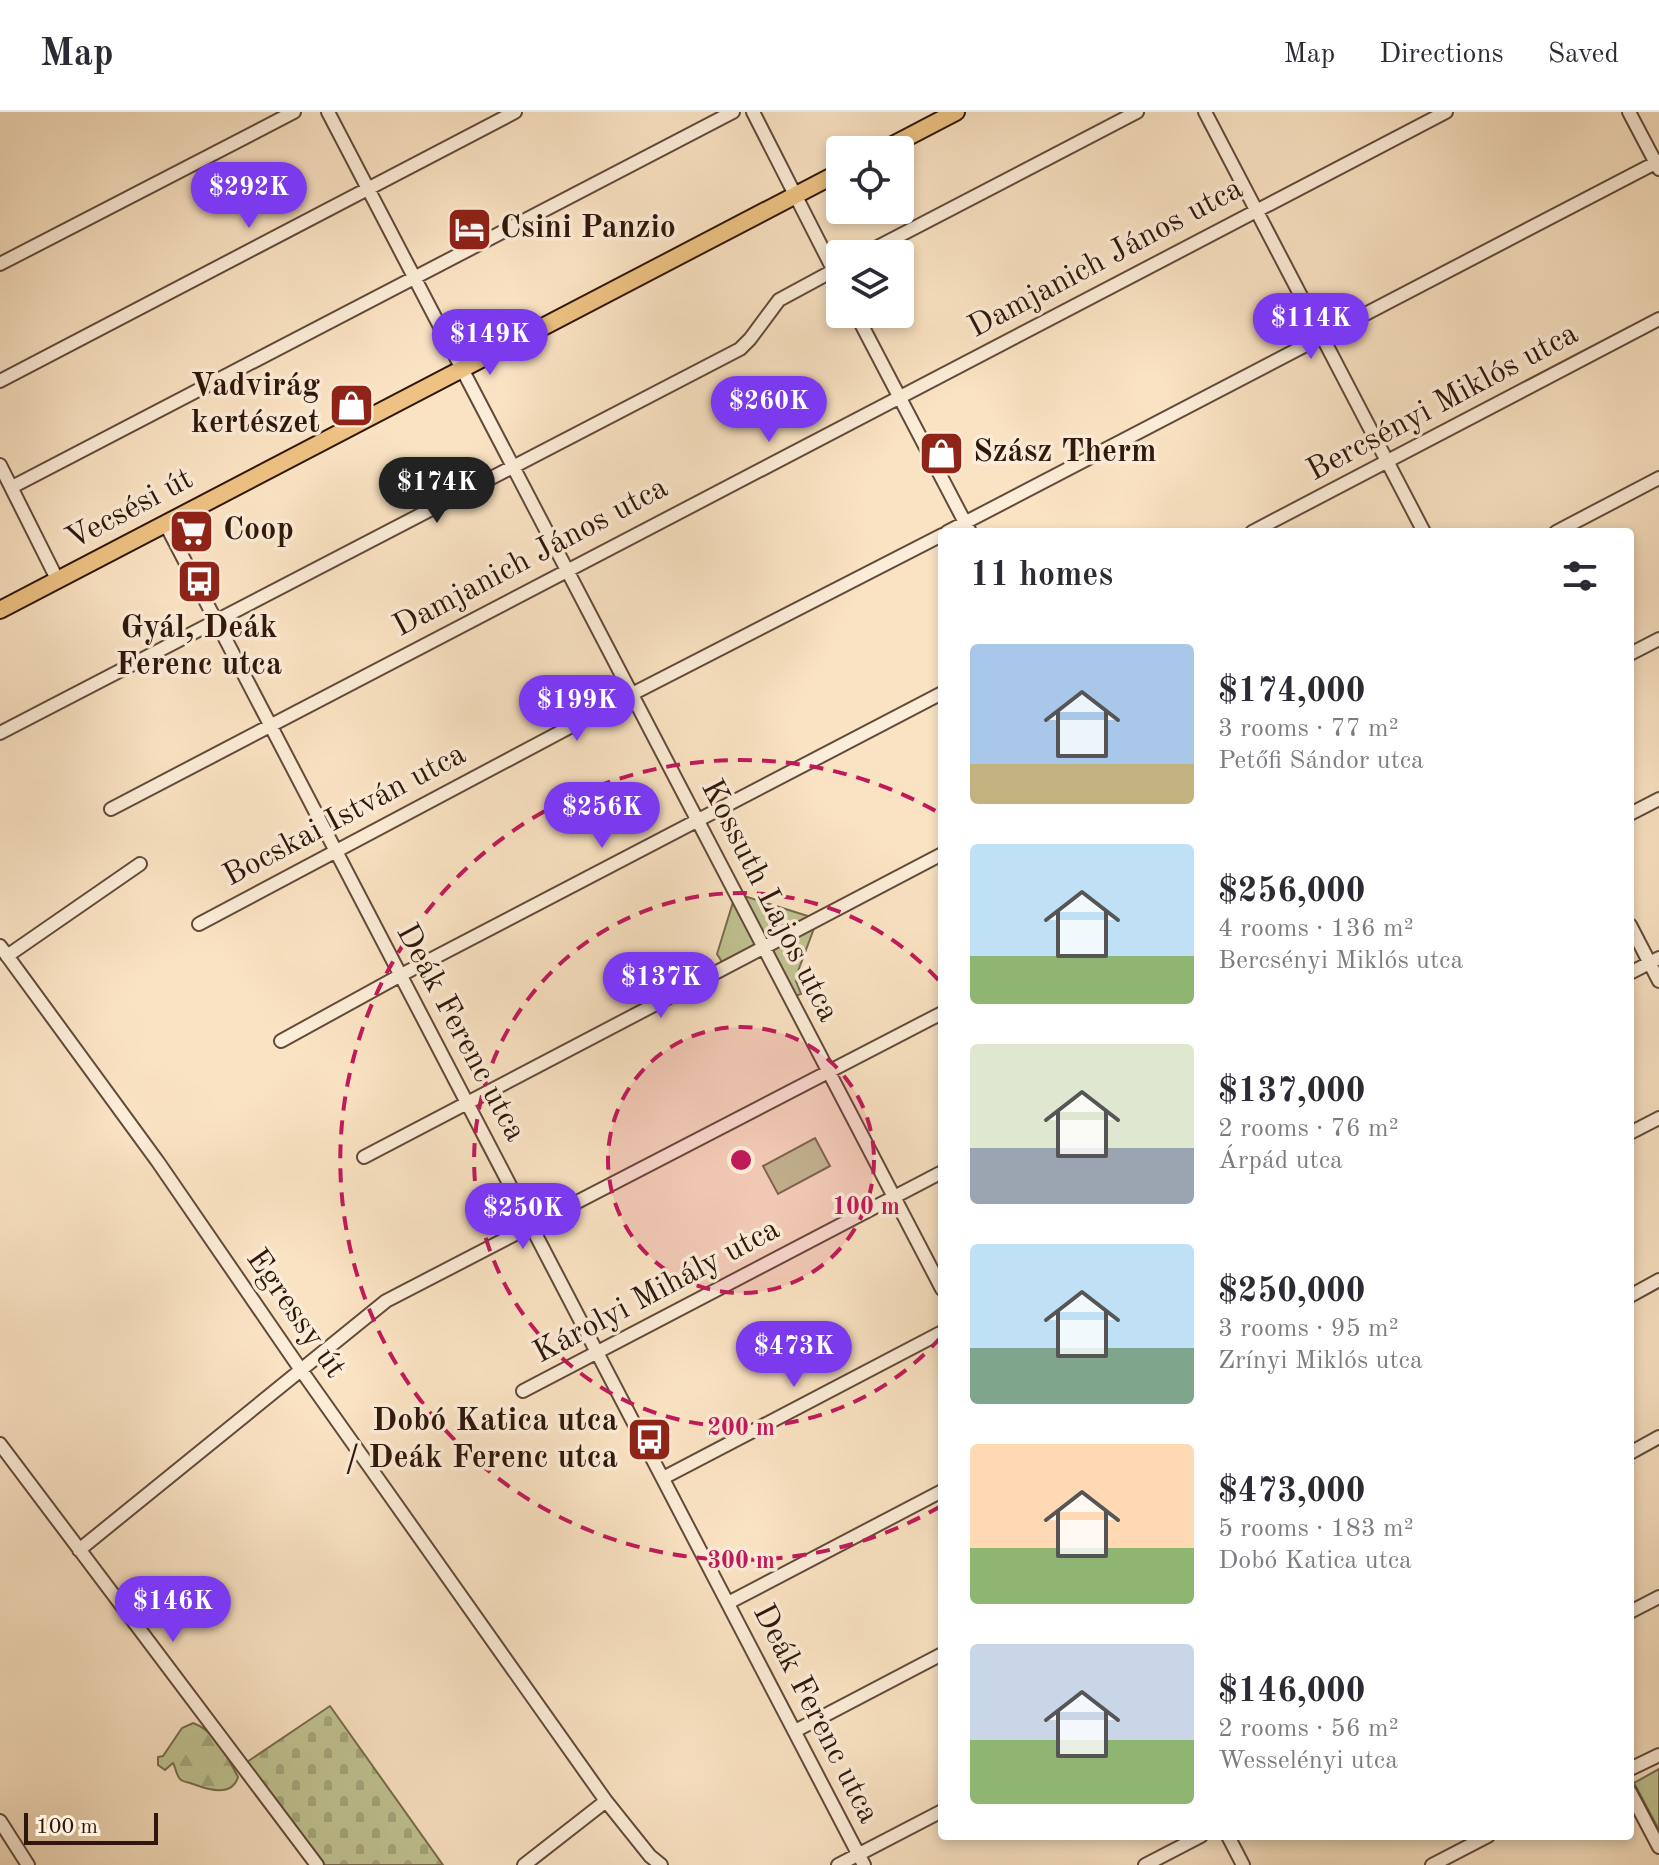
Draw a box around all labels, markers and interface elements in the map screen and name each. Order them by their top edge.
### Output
text: Map [40,36,114,74]
text: Map [1283,41,1335,69]
text: Directions [1379,41,1504,69]
text: Saved [1548,41,1619,69]
map controls [826,136,914,328]
button: locate [826,136,914,224]
pin: $292K [193,162,305,230]
street label: Damjanich János utca [964,173,1249,345]
text: $292K [209,175,289,201]
hotel icon: Csini Panzio [445,205,493,253]
place label: Csini Panzio [500,213,676,245]
button: layers [826,240,914,328]
pin: $114K [1255,293,1367,361]
text: $114K [1271,306,1351,332]
pin: $149K [434,309,546,377]
street label: Bercsényi Miklós utca [1302,318,1584,488]
text: $149K [450,322,530,348]
place label: Vadvirág kertészet [191,371,320,440]
pin: $260K [713,376,825,444]
shop icon: Vadvirág kertészet [327,381,375,429]
text: $260K [729,389,809,415]
shop icon: Szász Therm [918,429,966,477]
place label: Szász Therm [973,437,1157,469]
pin: $174K [381,457,493,525]
street label: Vecsési út [61,463,199,557]
text: $174K [397,470,477,496]
street label: Damjanich János utca [389,472,674,644]
supermarket icon: Coop [168,507,216,555]
place label: Coop [223,515,294,547]
icon: filters [1558,554,1602,598]
bus stop icon: Gyál, Deák Ferenc utca [175,558,223,606]
text: 11 homes [970,559,1113,593]
place label: Gyál, Deák Ferenc utca [116,613,282,682]
pin: $199K [521,675,633,743]
text: $174,000 [1218,675,1366,709]
icon: home [1034,676,1130,772]
text: $199K [537,688,617,714]
text: 3 rooms · 77 m² [1218,716,1399,742]
street label: Bocskai István utca [218,739,472,893]
text: Petőfi Sándor utca [1218,748,1424,774]
street label: Kossuth Lajos utca [694,775,844,1027]
pin: $256K [546,782,658,850]
text: $256K [562,795,642,821]
text: $256,000 [1218,875,1366,909]
icon: home [1034,876,1130,972]
text: 4 rooms · 136 m² [1218,916,1414,942]
street label: Deák Ferenc utca [389,919,531,1147]
text: Bercsényi Miklós utca [1218,948,1463,974]
pin: $137K [605,952,717,1020]
text: $137K [621,965,701,991]
text: $137,000 [1218,1075,1366,1109]
icon: home [1034,1076,1130,1172]
text: 2 rooms · 76 m² [1218,1116,1399,1142]
centre of rings [727,1146,755,1174]
text: Árpád utca [1218,1148,1343,1174]
pin: $250K [467,1183,579,1251]
text: $250K [483,1196,563,1222]
text: 100 m [832,1196,900,1220]
street label: Károlyi Mihály utca [529,1214,785,1370]
street label: Egressy út [239,1244,351,1384]
text: $250,000 [1218,1275,1366,1309]
icon: home [1034,1276,1130,1372]
text: 3 rooms · 95 m² [1218,1316,1399,1342]
pin: $473K [738,1321,850,1389]
text: $473K [754,1334,834,1360]
text: Zrínyi Miklós utca [1218,1348,1423,1374]
place label: Dobó Katica utca / Deák Ferenc utca [345,1406,618,1475]
bus stop icon: Dobó Katica utca / Deák Ferenc utca [625,1416,673,1464]
text: 200 m [707,1417,775,1441]
text: $473,000 [1218,1475,1366,1509]
icon: home [1034,1476,1130,1572]
text: 5 rooms · 183 m² [1218,1516,1414,1542]
text: Dobó Katica utca [1218,1548,1412,1574]
text: 300 m [707,1550,775,1574]
pin: $146K [117,1576,229,1644]
text: $146K [133,1589,213,1615]
street label: Deák Ferenc utca [746,1599,884,1829]
text: $146,000 [1218,1675,1366,1709]
icon: home [1034,1676,1130,1772]
text: 2 rooms · 56 m² [1218,1716,1399,1742]
text: Wesselényi utca [1218,1748,1398,1774]
scale bar [24,1809,158,1845]
text: 100 m [36,1816,98,1838]

